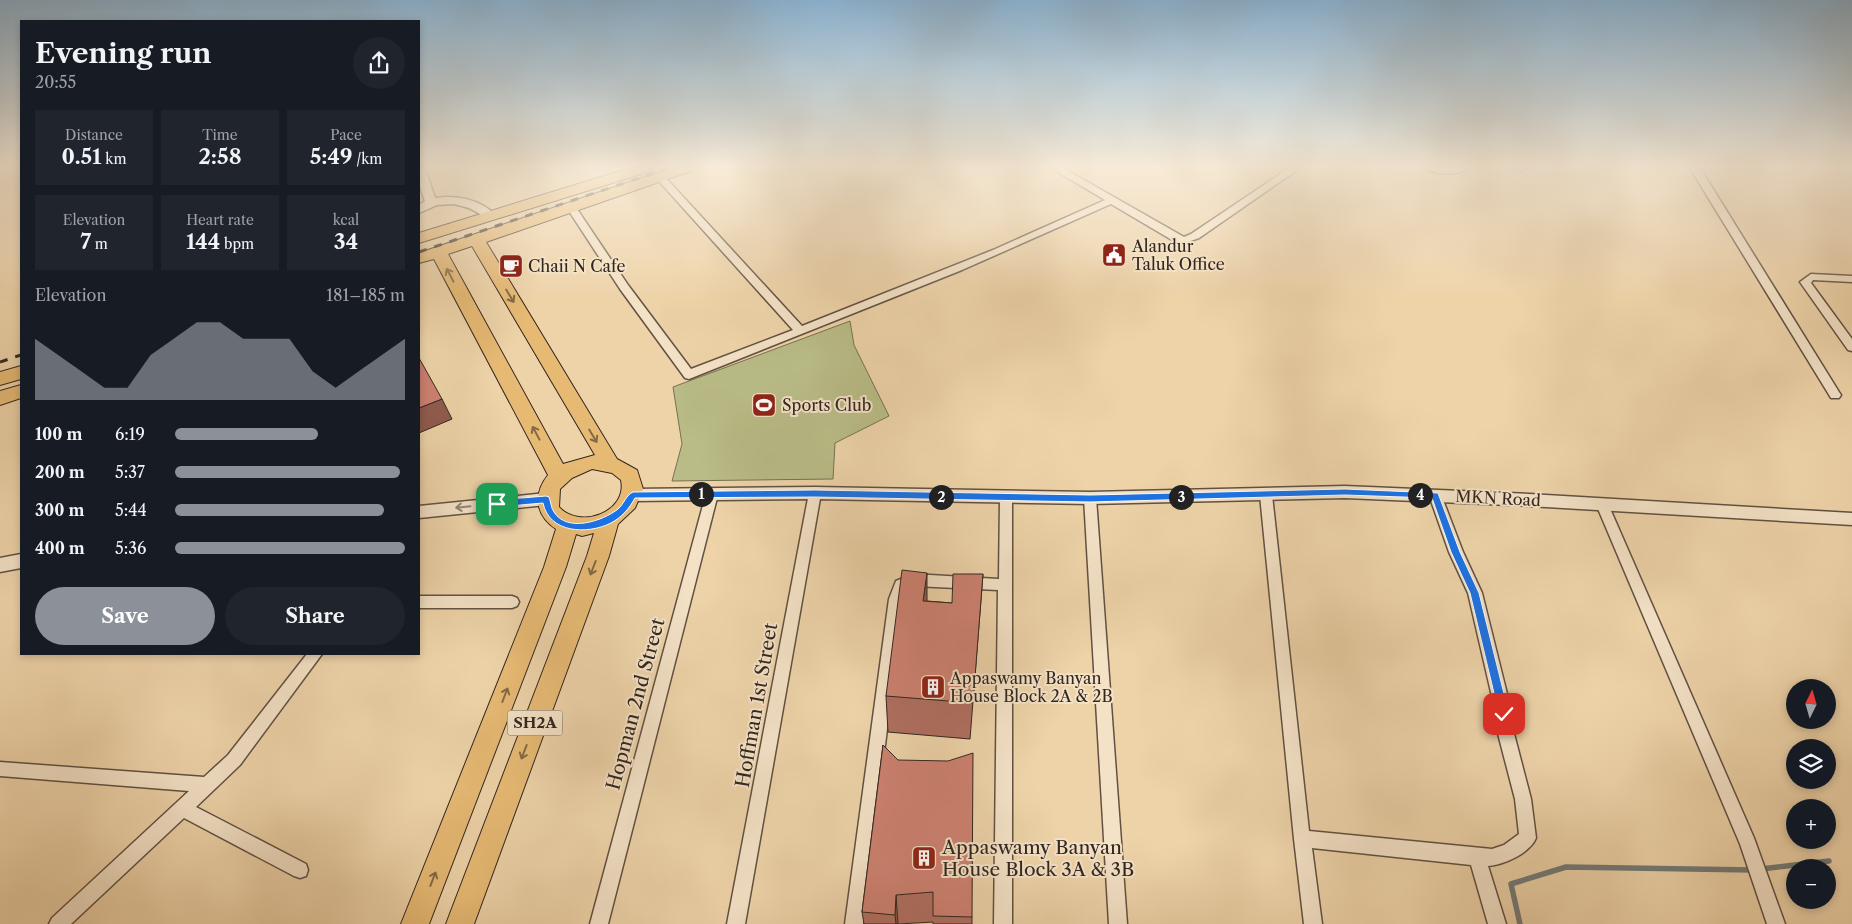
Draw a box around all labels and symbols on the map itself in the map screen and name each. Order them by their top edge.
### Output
place label: Alandur Taluk Office [1131,236,1225,274]
public building icon: Alandur Taluk Office [1101,242,1127,268]
cafe icon: Chaii N Cafe [498,253,524,279]
place label: Chaii N Cafe [528,256,626,276]
one-way arrow [445,268,455,283]
one-way arrow [506,288,516,303]
sports icon: Sports Club [751,392,777,418]
place label: Sports Club [782,395,871,415]
one-way arrow [531,426,540,441]
one-way arrow [589,428,599,442]
pin: 1 [688,482,714,506]
pin: 4 [1408,482,1432,508]
pin [476,483,518,525]
pin: 2 [928,484,954,510]
pin: 3 [1168,484,1194,510]
street label: MKN Road [1455,486,1542,510]
one-way arrow [455,502,471,512]
one-way arrow [588,559,597,575]
street label: Hopman 2nd Street [601,615,670,793]
street label: Hoffman 1st Street [731,621,782,789]
place label: Appaswamy Banyan House Block 2A & 2B [949,668,1113,706]
building icon: Appaswamy Banyan House Block 2A & 2B [920,674,946,700]
north arrow [1786,679,1836,729]
one-way arrow [500,688,510,703]
pin [1483,693,1525,735]
road number: SH2A [508,710,562,736]
one-way arrow [519,744,528,760]
place label: Appaswamy Banyan House Block 3A & 3B [941,836,1134,881]
building icon: Appaswamy Banyan House Block 3A & 3B [911,845,937,871]
one-way arrow [429,871,438,887]

